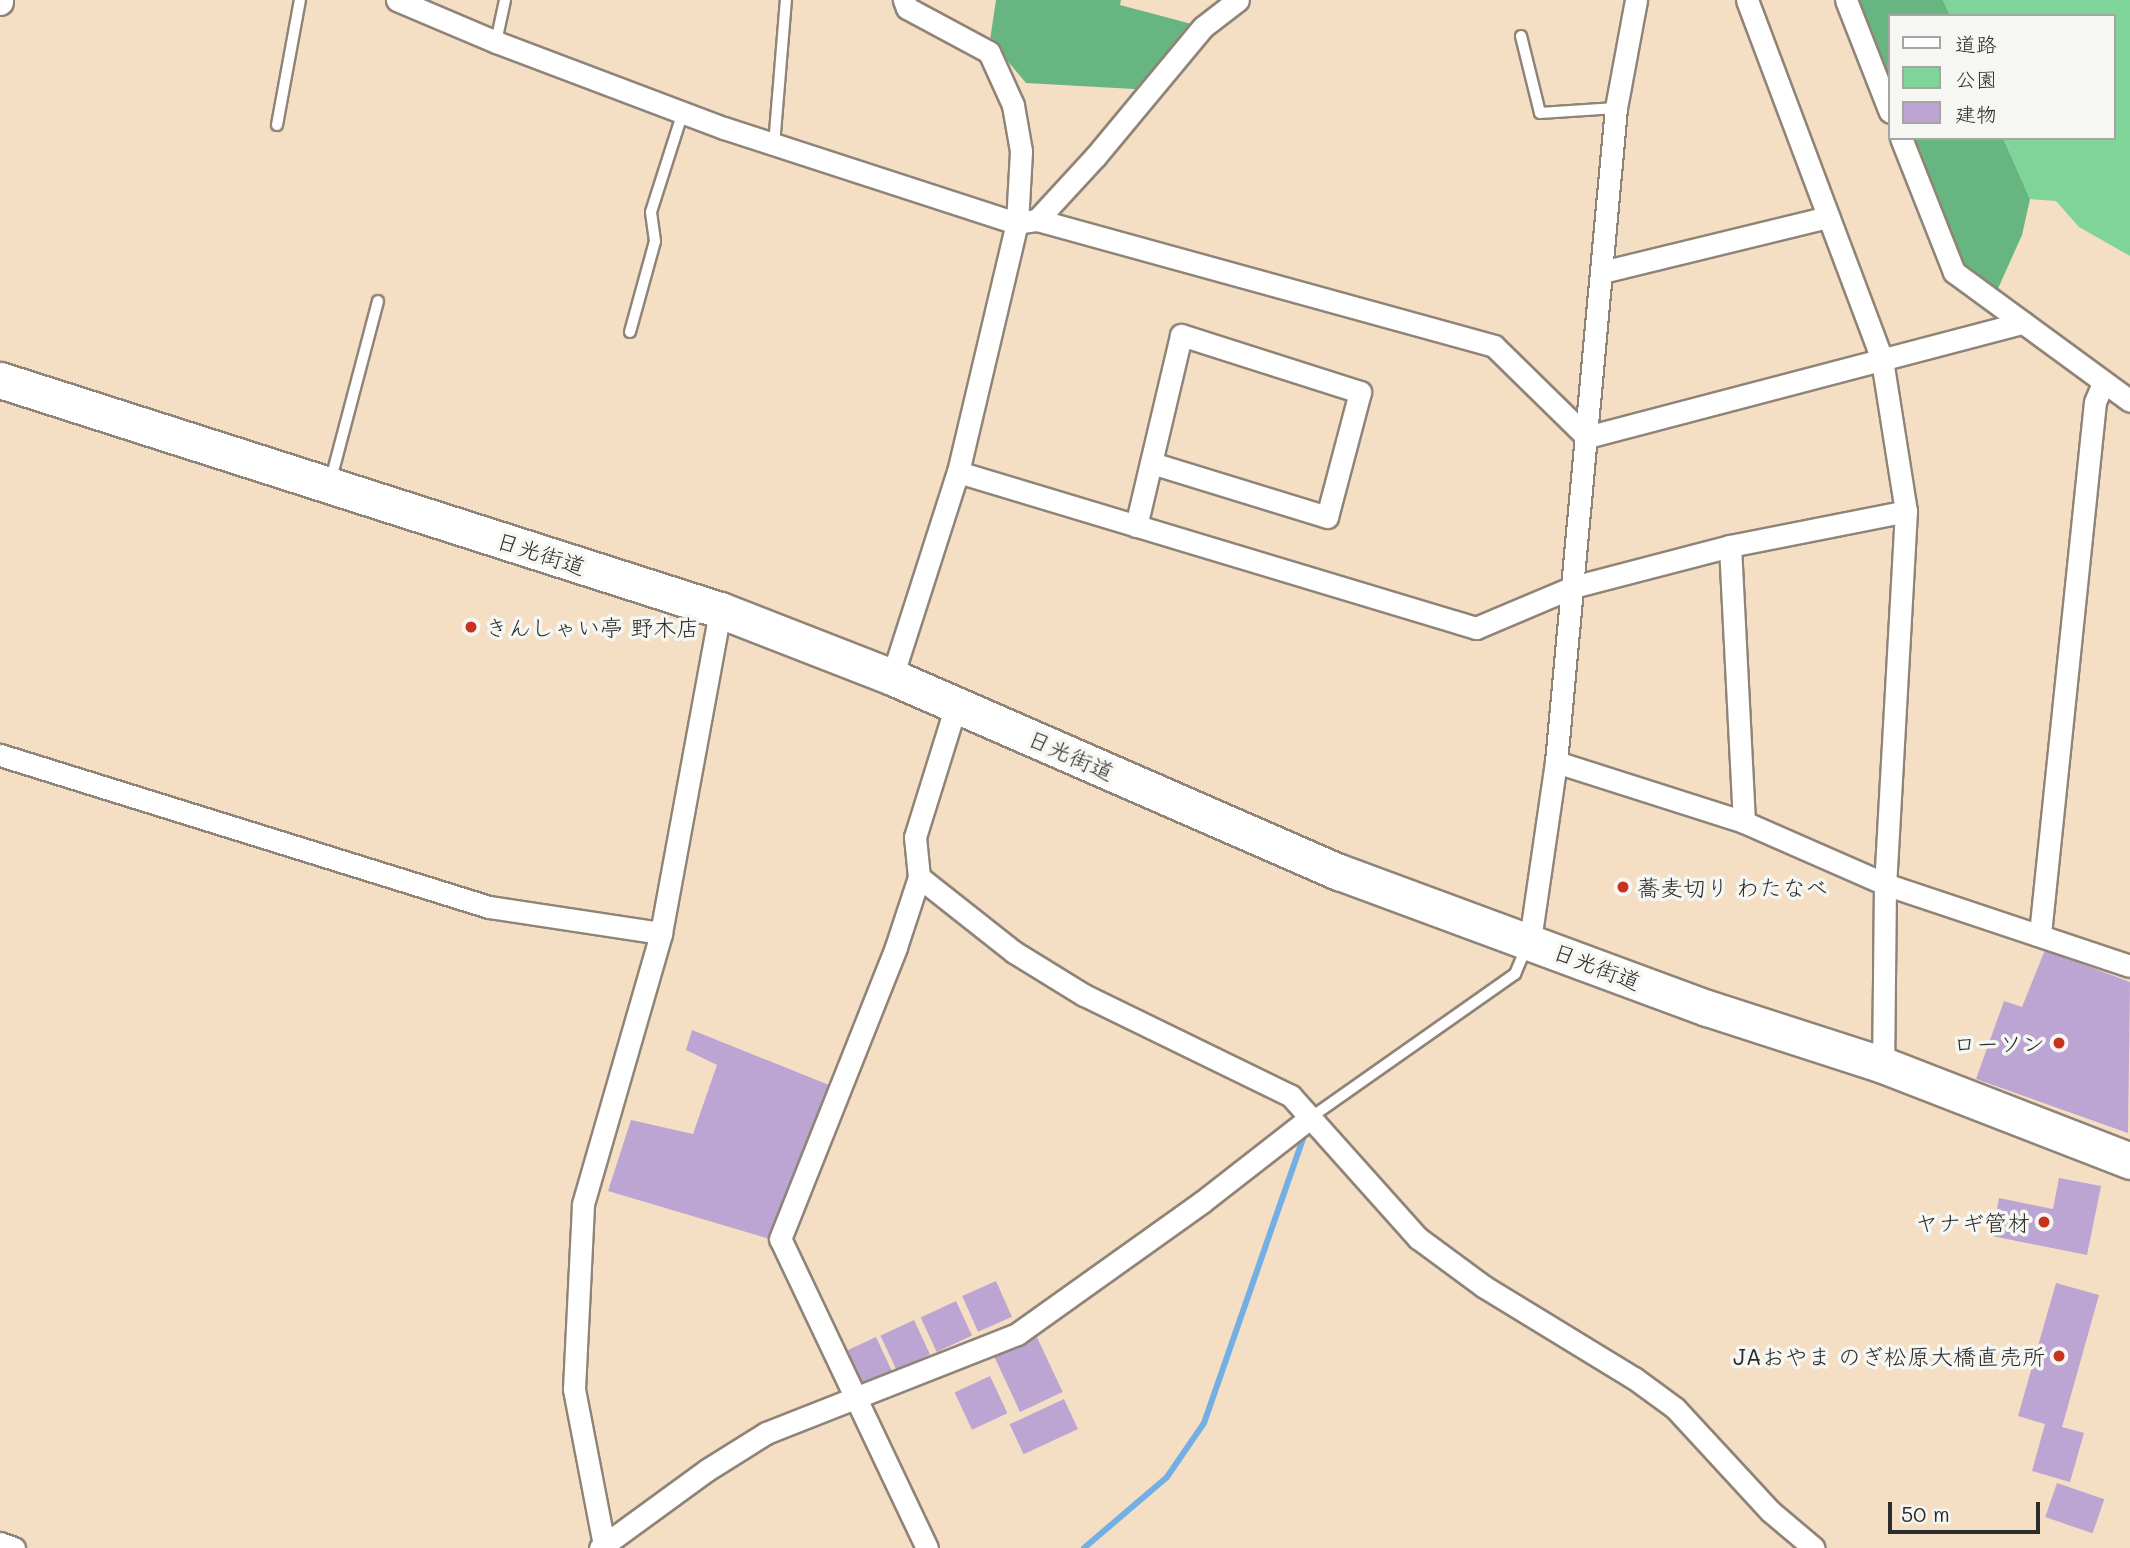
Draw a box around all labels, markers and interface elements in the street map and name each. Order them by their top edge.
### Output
legend [1888,14,2116,140]
text: 道路 [1955,30,1997,57]
text: 公園 [1955,65,1997,92]
text: 建物 [1955,100,1997,127]
street label: 日光街道 [493,526,589,580]
place label: きんしゃい亭 野木店 [485,613,699,641]
marker: きんしゃい亭 野木店 [463,619,479,635]
street label: 日光街道 [1023,724,1119,786]
place label: 蕎麦切り わたなべ [1637,873,1828,901]
marker: 蕎麦切り わたなべ [1615,879,1631,895]
street label: 日光街道 [1549,937,1645,995]
place label: ローソン [1953,1029,2045,1057]
marker: ローソン [2051,1035,2067,1051]
place label: ヤナギ管材 [1915,1208,2030,1236]
marker: ヤナギ管材 [2036,1214,2052,1230]
place label: JAおやま のぎ松原大橋直売所 [1733,1342,2045,1370]
marker: JAおやま のぎ松原大橋直売所 [2051,1348,2067,1364]
scale bar [1892,1488,2044,1532]
text: 50 m [1901,1500,1950,1527]

